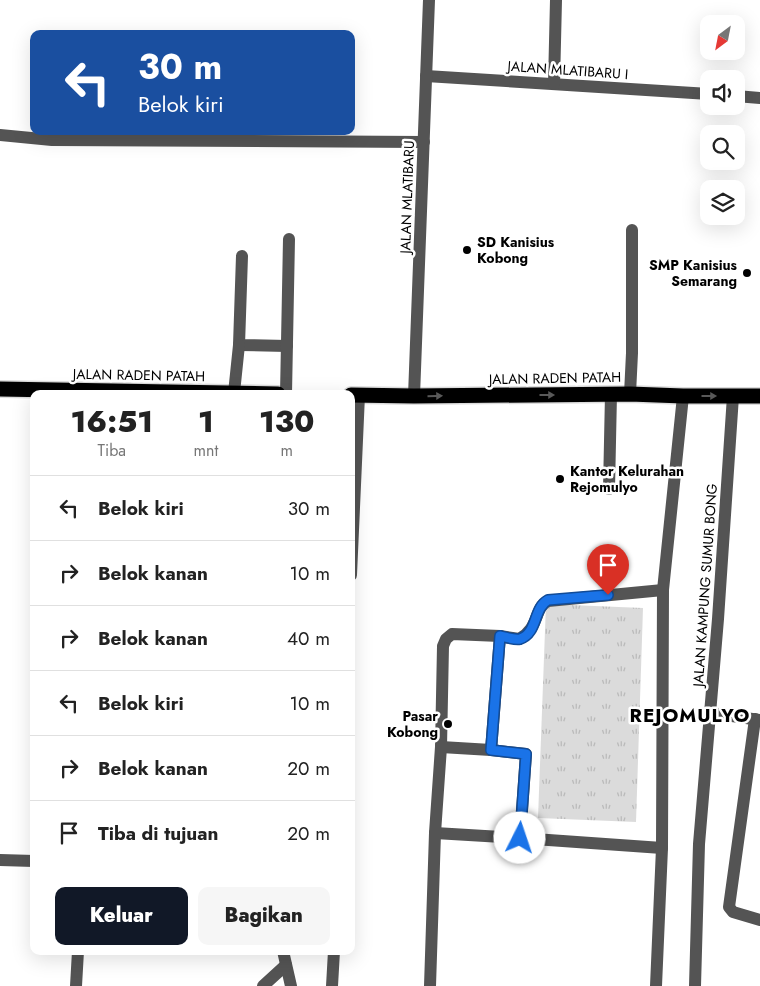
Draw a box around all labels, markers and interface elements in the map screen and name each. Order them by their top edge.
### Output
north arrow [700,15,745,60]
map controls [700,15,745,225]
text: 30 m [138,42,222,92]
icon: left [55,50,120,115]
street label: JALAN MLATIBARU I [505,56,629,84]
button: sound [700,70,745,115]
text: Belok kiri [138,88,224,120]
button: search [700,125,745,170]
street label: JALAN MLATIBARU [395,140,419,256]
button: layers [700,180,745,225]
place label: SD Kanisius Kobong [477,232,555,268]
marker: SD Kanisius Kobong [461,244,473,256]
place label: SMP Kanisius Semarang [649,255,738,291]
marker: SMP Kanisius Semarang [741,267,753,279]
street label: JALAN RADEN PATAH [71,364,205,386]
street label: JALAN RADEN PATAH [487,367,621,389]
one-way arrow [539,391,555,399]
one-way arrow [427,392,443,400]
one-way arrow [702,392,718,400]
text: 16:51 [71,400,153,443]
text: 1 [198,400,214,443]
text: 130 [259,400,314,443]
text: Tiba [98,439,126,462]
text: mnt [194,439,218,462]
text: m [280,439,293,462]
place label: Kantor Kelurahan Rejomulyo [570,461,684,497]
marker: Kantor Kelurahan Rejomulyo [554,473,566,485]
street label: JALAN KAMPUNG SUMUR BONG [688,483,722,689]
icon: left [55,494,83,522]
text: Belok kiri [98,495,184,522]
text: 30 m [288,495,330,522]
pin [587,544,629,595]
icon: arrive [594,551,622,579]
icon: right [55,559,83,587]
text: Belok kanan [98,560,208,587]
text: 10 m [290,560,330,587]
icon: right [55,624,83,652]
text: Belok kanan [98,625,208,652]
text: 40 m [287,625,330,652]
icon: left [55,689,83,717]
text: Belok kiri [98,690,184,717]
text: 10 m [290,690,330,717]
district label: REJOMULYO [630,702,750,729]
place label: Pasar Kobong [387,706,438,742]
marker: Pasar Kobong [442,718,454,730]
icon: right [55,754,83,782]
text: Belok kanan [98,755,208,782]
text: 20 m [287,755,330,782]
position arrow [493,811,545,863]
icon: arrive [55,819,83,847]
text: Tiba di tujuan [98,820,218,847]
text: 20 m [287,820,330,847]
button: Keluar [55,887,188,945]
button: Bagikan [198,887,330,945]

